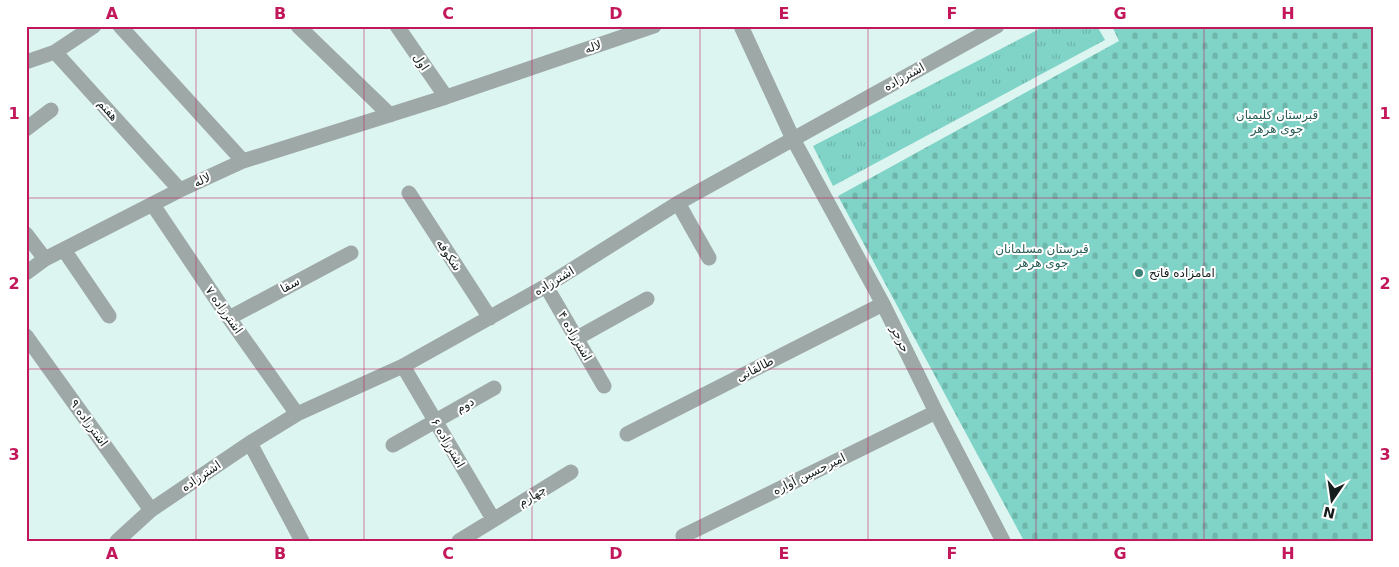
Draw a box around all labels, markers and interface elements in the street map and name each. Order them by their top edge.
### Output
text: A [106,4,119,23]
text: B [274,4,286,23]
text: C [442,4,454,23]
text: D [609,4,623,23]
text: E [779,4,789,23]
text: F [947,4,957,23]
text: G [1113,4,1127,23]
text: H [1281,4,1295,23]
street label: لاله [583,38,603,56]
street label: اول [409,51,432,74]
street label: اشترزاده [881,60,927,95]
street label: هفتم [95,96,121,124]
text: 1 [8,104,20,123]
text: 1 [1379,104,1391,123]
park label: قبرستان کلیمیان جوی هرهر [1236,108,1318,137]
street label: لاله [191,170,213,190]
street label: شکوفه [433,236,464,274]
park label: قبرستان مسلمانان جوی هرهر [995,242,1089,271]
street label: اشترزاده [531,264,577,299]
place label: امامزاده فاتح [1149,266,1215,281]
marker: امامزاده فاتح [1133,267,1145,279]
text: 2 [8,274,20,293]
street label: سقا [278,274,302,296]
text: 2 [1379,274,1391,293]
street label: اشترزاده ۷ [202,284,245,337]
street label: اشترزاده ۴ [554,309,595,364]
street label: حرحر [886,322,912,355]
street label: طالقانی [734,354,776,384]
street label: دوم [453,394,477,417]
street label: اشترزاده ۹ [66,397,111,450]
street label: اشترزاده ۶ [427,416,468,471]
text: 3 [8,445,20,464]
text: 3 [1379,445,1391,464]
street label: امیرحسین آواره [770,449,848,499]
street label: اشترزاده [179,458,224,495]
north arrow [1306,474,1356,524]
street label: چهارم [516,482,549,511]
text: N [1322,504,1337,522]
text: A [106,544,119,563]
text: B [274,544,286,563]
text: C [442,544,454,563]
text: D [609,544,623,563]
text: E [779,544,789,563]
text: F [947,544,957,563]
text: G [1113,544,1127,563]
text: H [1281,544,1295,563]

